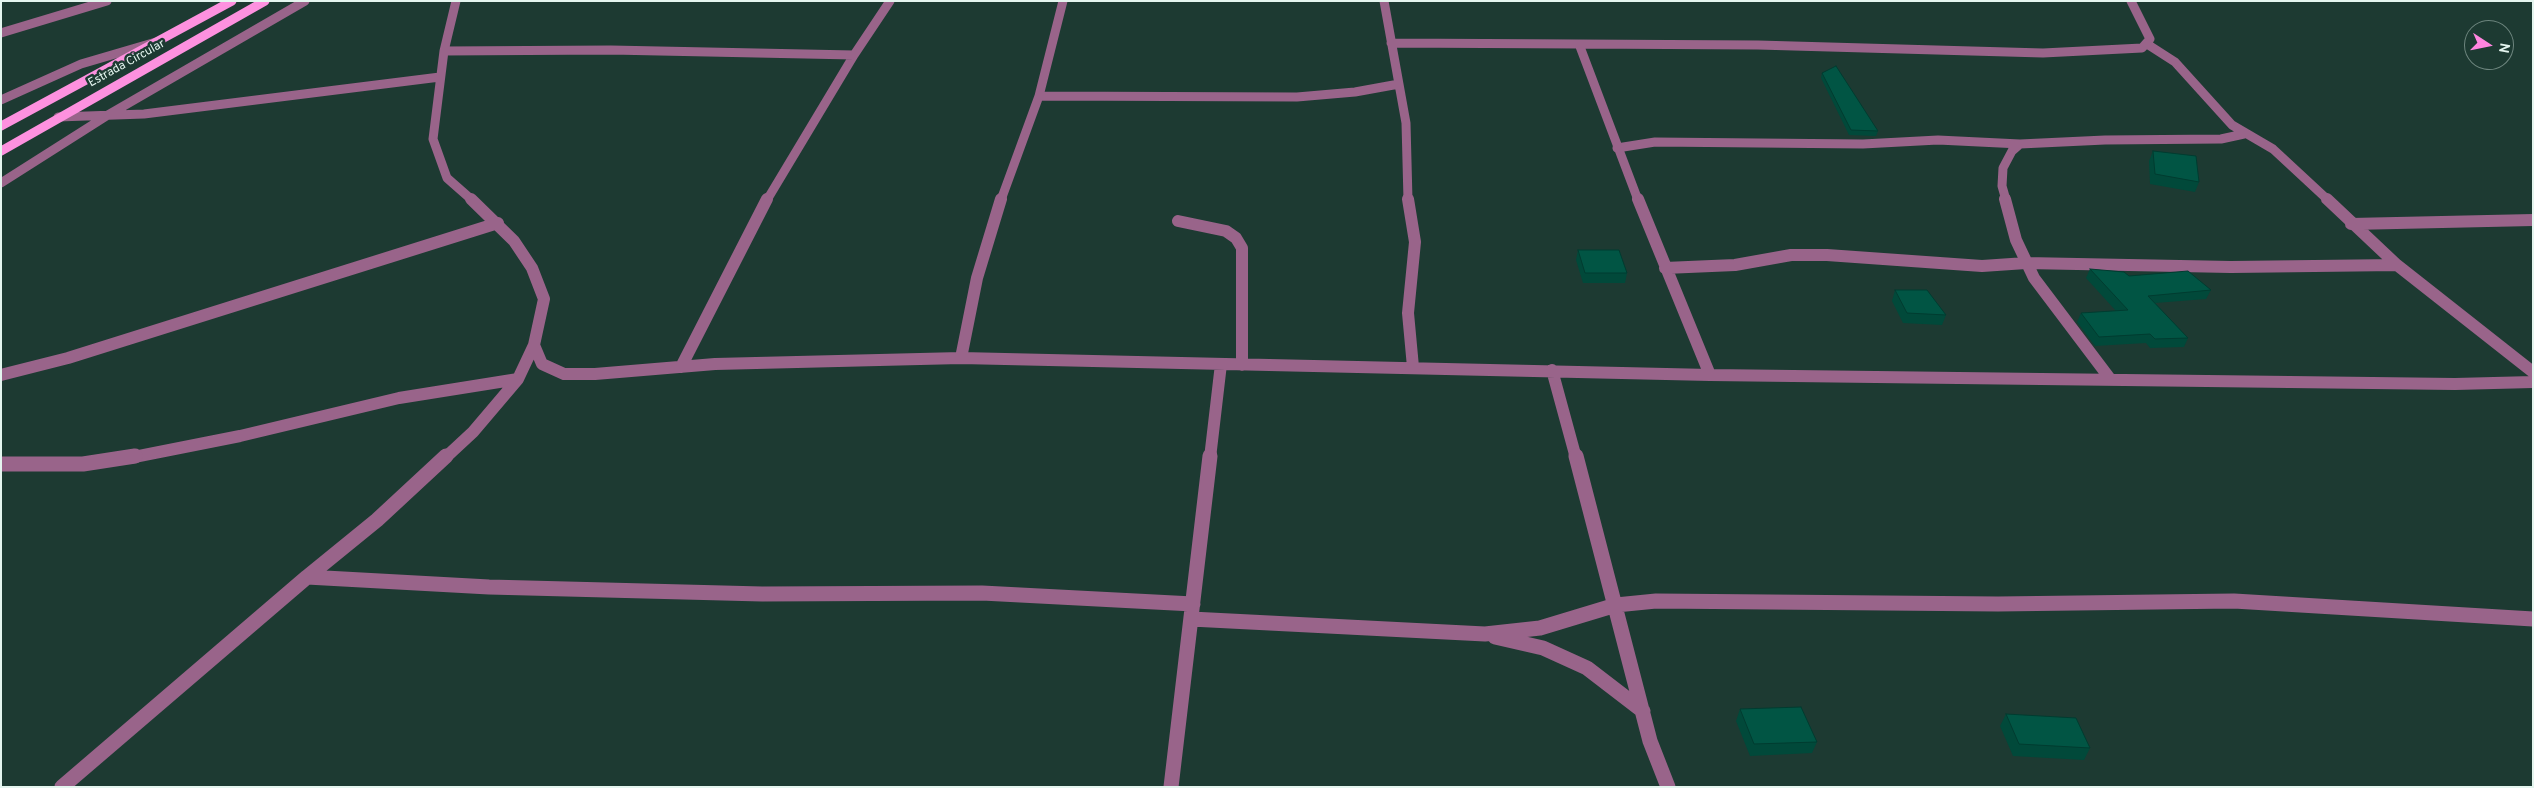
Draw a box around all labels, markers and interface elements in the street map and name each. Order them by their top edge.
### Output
north arrow [2464,20,2514,70]
street label: Estrada Circular [86,37,168,91]
text: N [2494,41,2513,54]

